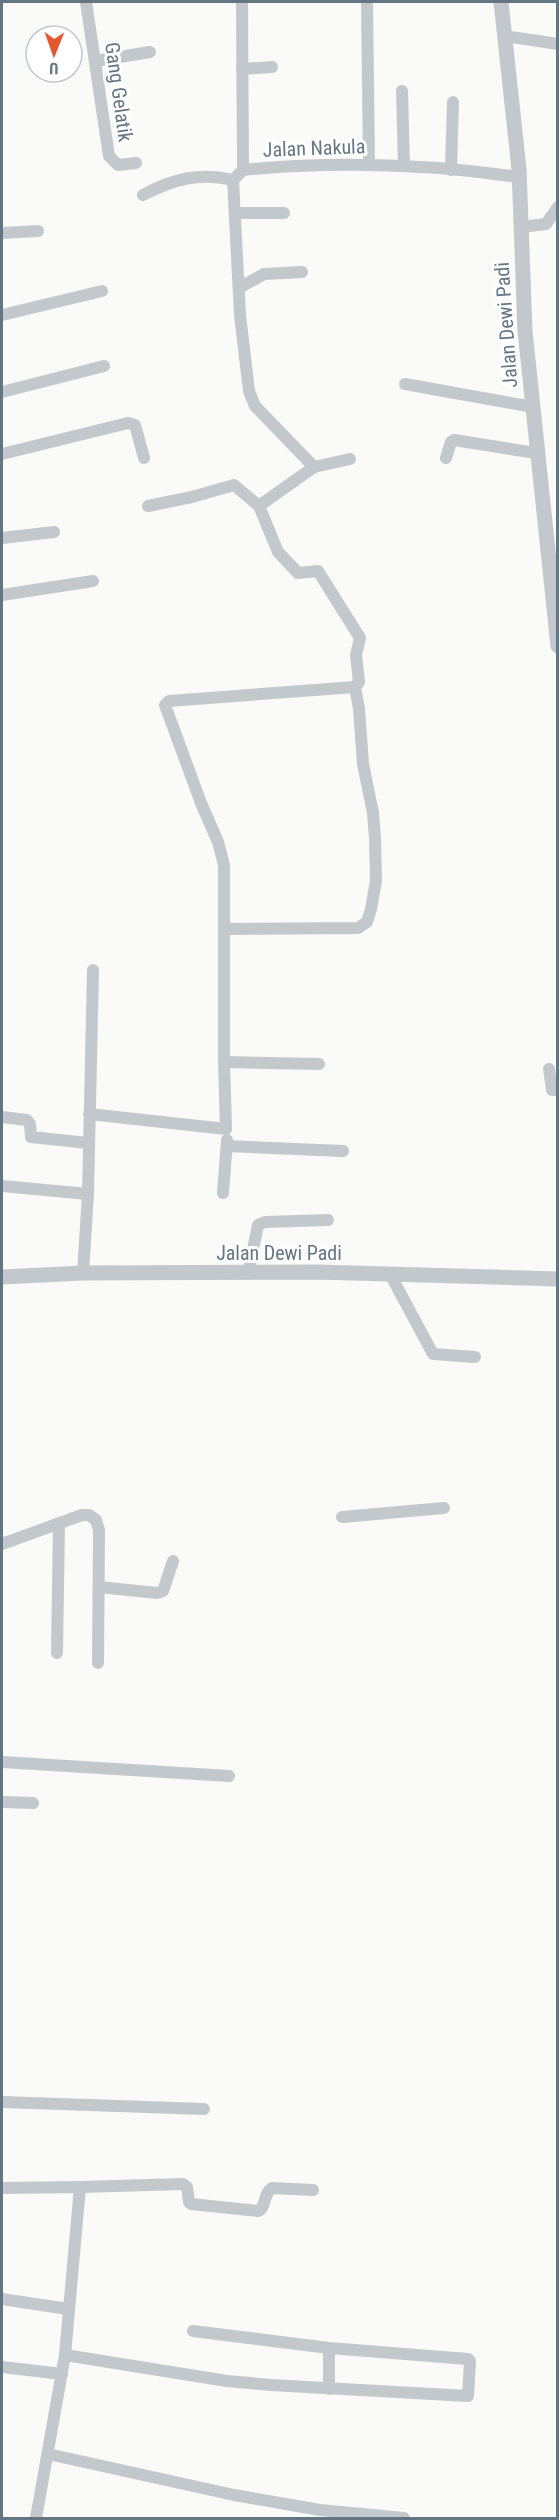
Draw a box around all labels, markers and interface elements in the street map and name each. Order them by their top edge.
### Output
north arrow [24,24,84,84]
street label: Gang Gelatik [100,41,138,143]
text: U [49,59,58,78]
street label: Jalan Nakula [262,134,366,162]
street label: Jalan Dewi Padi [490,261,522,389]
street label: Jalan Dewi Padi [216,1241,342,1265]

